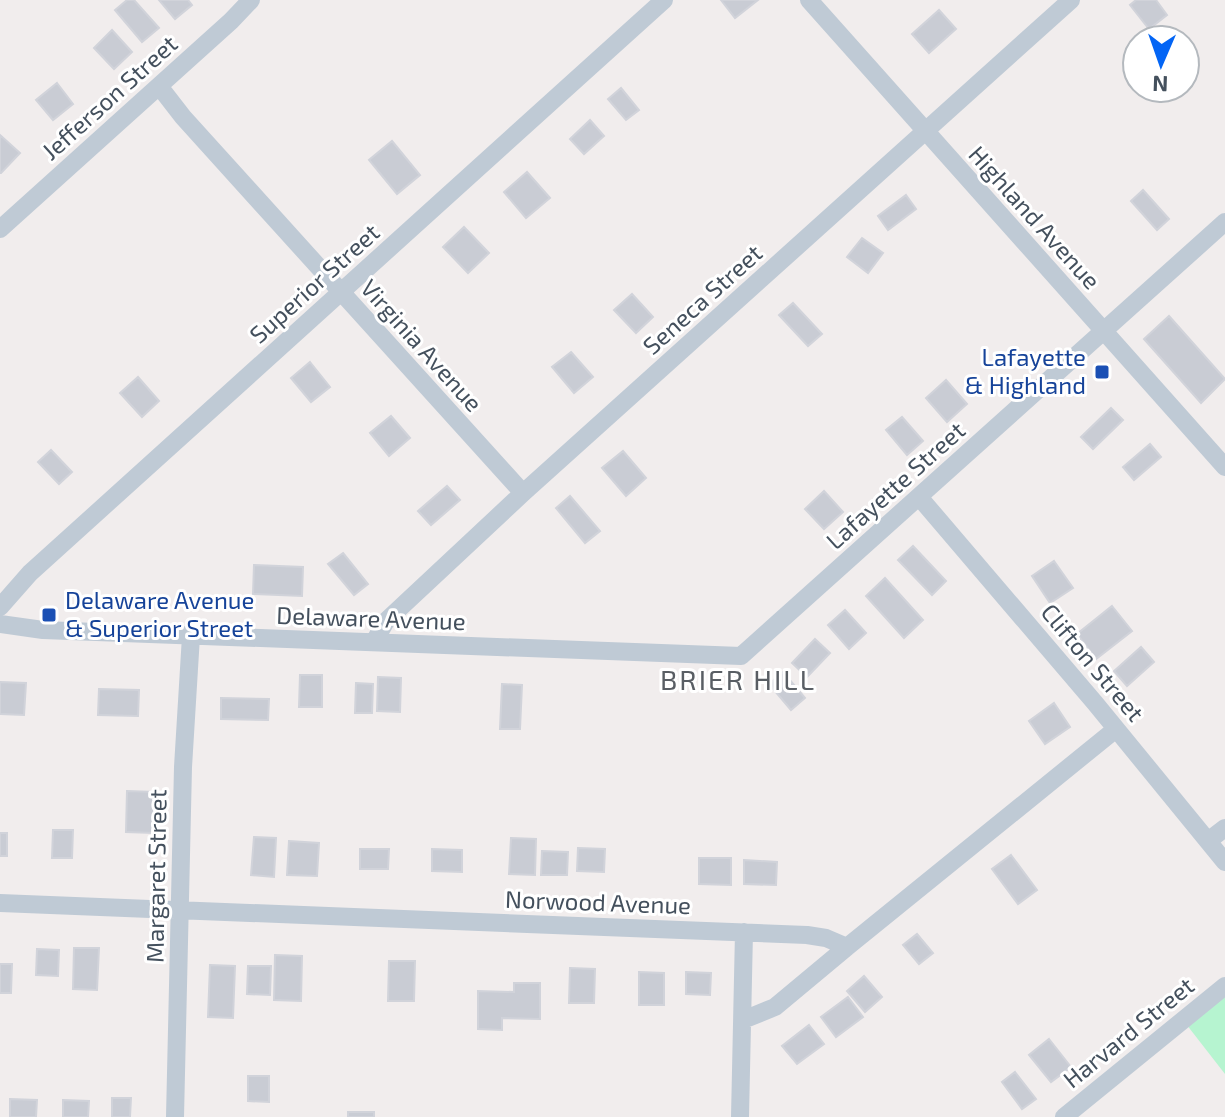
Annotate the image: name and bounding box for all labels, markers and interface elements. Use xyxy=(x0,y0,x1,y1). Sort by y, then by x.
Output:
north arrow xyxy=(1121,24,1201,104)
street label: Jefferson Street xyxy=(35,28,183,165)
text: N xyxy=(1152,72,1169,98)
street label: Highland Avenue xyxy=(963,139,1107,295)
street label: Superior Street xyxy=(243,217,385,349)
street label: Seneca Street xyxy=(636,238,767,360)
street label: Virginia Avenue xyxy=(355,273,489,417)
place label: Lafayette & Highland xyxy=(965,342,1086,399)
marker: Lafayette & Highland xyxy=(1093,363,1111,381)
street label: Lafayette Street xyxy=(820,415,970,555)
place label: Delaware Avenue & Superior Street xyxy=(65,585,254,642)
street label: Clifton Street xyxy=(1036,597,1151,727)
street label: Delaware Avenue xyxy=(276,600,466,635)
marker: Delaware Avenue & Superior Street xyxy=(40,606,58,624)
district label: BRIER HILL xyxy=(660,662,816,696)
street label: Margaret Street xyxy=(139,789,172,963)
street label: Norwood Avenue xyxy=(505,884,692,919)
street label: Harvard Street xyxy=(1057,970,1199,1093)

